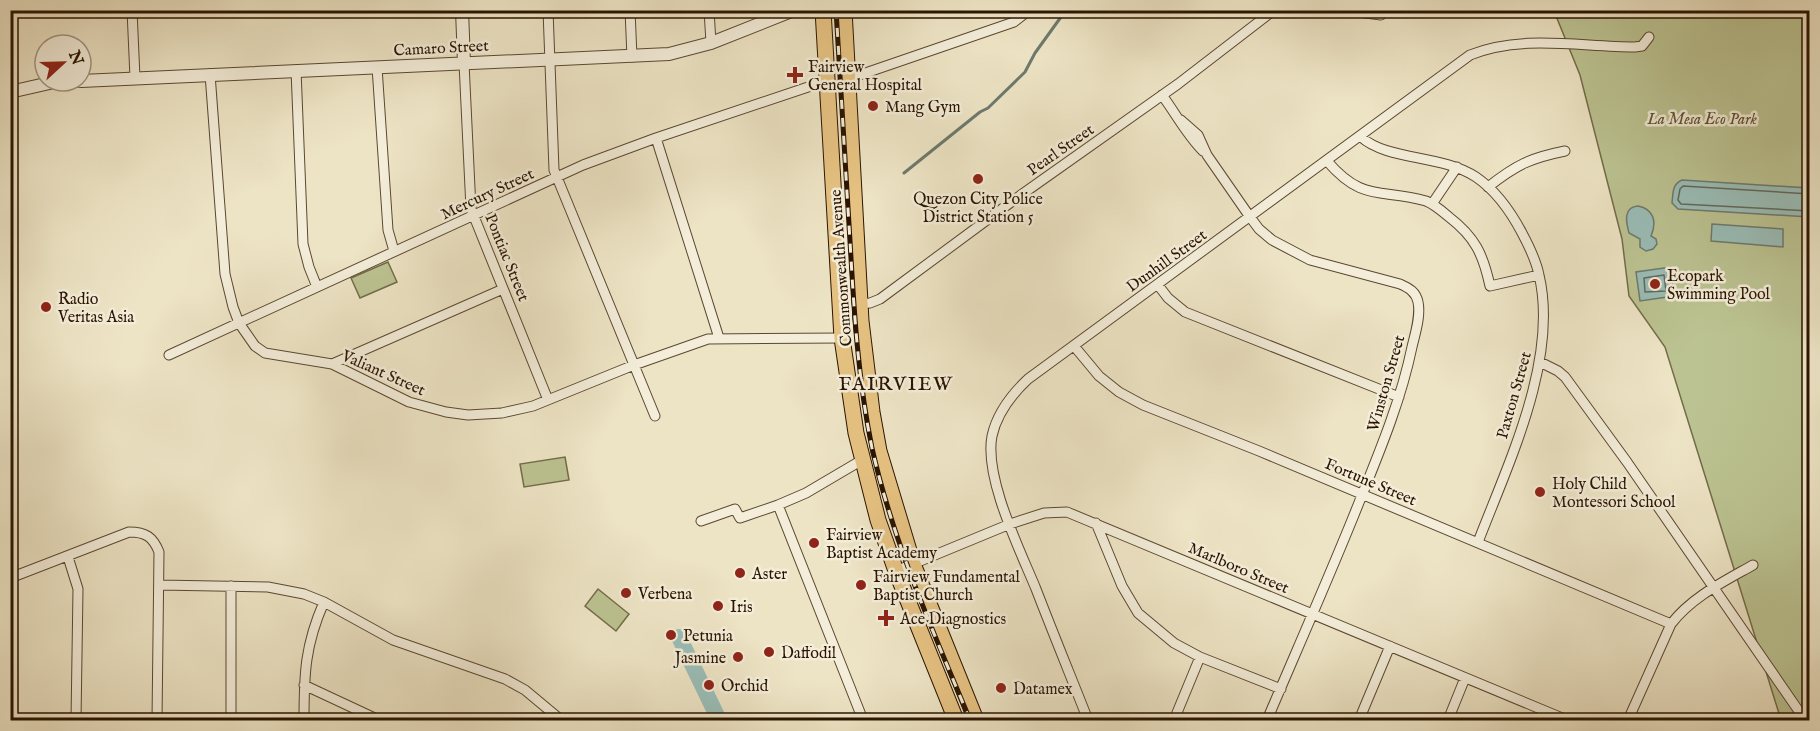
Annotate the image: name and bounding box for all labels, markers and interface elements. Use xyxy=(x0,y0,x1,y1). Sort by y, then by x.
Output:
north arrow xyxy=(33,33,93,93)
street label: Camaro Street xyxy=(393,36,490,61)
text: N xyxy=(63,47,87,68)
place label: Fairview General Hospital xyxy=(808,58,923,96)
marker: Fairview General Hospital xyxy=(786,66,804,84)
place label: Mang Gym xyxy=(885,98,961,118)
marker: Mang Gym xyxy=(866,99,880,113)
park label: La Mesa Eco Park xyxy=(1646,110,1757,130)
street label: Pearl Street xyxy=(1024,120,1099,181)
street label: Mercury Street xyxy=(438,164,538,225)
marker: Quezon City Police District Station 5 xyxy=(971,172,985,186)
street label: Commonwealth Avenue xyxy=(827,189,857,347)
place label: Quezon City Police District Station 5 xyxy=(913,190,1043,228)
street label: Pontiac Street xyxy=(479,211,533,305)
street label: Dunhill Street xyxy=(1123,225,1212,297)
place label: Ecopark Swimming Pool xyxy=(1667,267,1771,305)
marker: Ecopark Swimming Pool xyxy=(1648,277,1662,291)
place label: Radio Veritas Asia xyxy=(57,290,134,328)
marker: Radio Veritas Asia xyxy=(39,300,53,314)
street label: Winston Street xyxy=(1364,332,1410,434)
street label: Valiant Street xyxy=(337,346,428,401)
street label: Paxton Street xyxy=(1493,349,1537,441)
district label: FAIRVIEW xyxy=(838,372,954,397)
street label: Fortune Street xyxy=(1321,455,1419,511)
place label: Holy Child Montessori School xyxy=(1552,475,1676,513)
marker: Holy Child Montessori School xyxy=(1533,485,1547,499)
place label: Fairview Baptist Academy xyxy=(826,526,937,564)
marker: Fairview Baptist Academy xyxy=(807,536,821,550)
street label: Marlboro Street xyxy=(1185,539,1292,599)
place label: Aster xyxy=(751,565,787,585)
marker: Aster xyxy=(733,566,747,580)
place label: Fairview Fundamental Baptist Church xyxy=(873,568,1021,606)
marker: Fairview Fundamental Baptist Church xyxy=(854,578,868,592)
place label: Verbena xyxy=(637,585,692,605)
marker: Verbena xyxy=(619,586,633,600)
place label: Iris xyxy=(730,598,753,618)
marker: Iris xyxy=(711,599,725,613)
marker: Ace Diagnostics xyxy=(877,609,895,627)
place label: Ace Diagnostics xyxy=(899,610,1007,630)
place label: Petunia xyxy=(683,627,733,647)
marker: Petunia xyxy=(664,628,678,642)
place label: Daffodil xyxy=(781,644,837,664)
marker: Daffodil xyxy=(762,645,776,659)
place label: Jasmine xyxy=(673,649,726,669)
marker: Jasmine xyxy=(731,650,745,664)
place label: Orchid xyxy=(721,677,769,697)
marker: Orchid xyxy=(702,678,716,692)
place label: Datamex xyxy=(1013,680,1073,700)
marker: Datamex xyxy=(994,681,1008,695)

